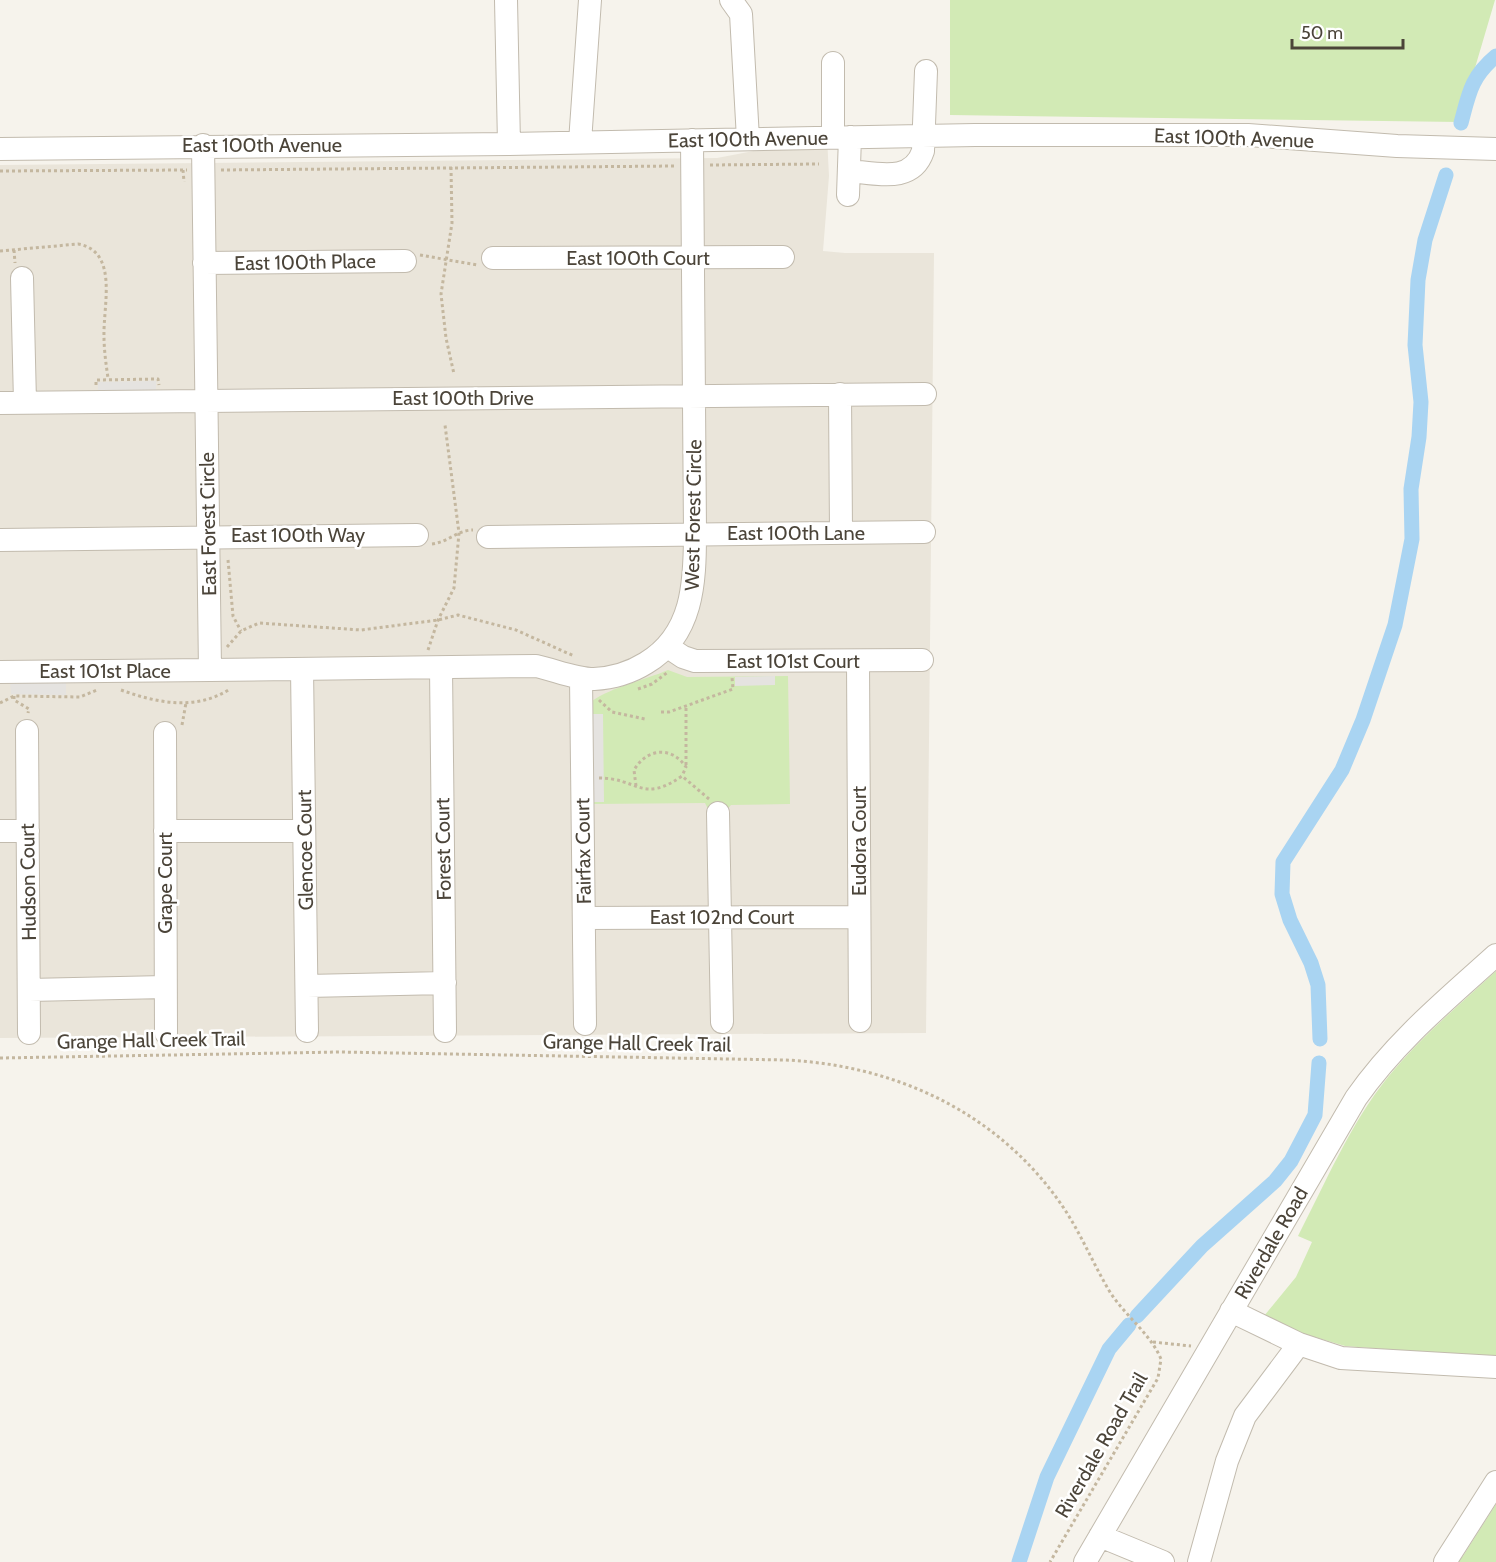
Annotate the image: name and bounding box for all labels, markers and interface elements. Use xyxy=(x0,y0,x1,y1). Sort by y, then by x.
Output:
scale bar xyxy=(1292,12,1403,50)
text: 50 m xyxy=(1301,22,1343,44)
street label: East 100th Avenue xyxy=(1154,123,1314,153)
street label: East 100th Avenue xyxy=(668,126,828,152)
street label: East 100th Avenue xyxy=(182,133,342,157)
street label: East 100th Court xyxy=(566,246,710,270)
street label: East 100th Place xyxy=(234,249,376,275)
street label: East 100th Drive xyxy=(392,386,534,410)
street label: West Forest Circle xyxy=(680,439,706,591)
street label: East Forest Circle xyxy=(195,452,221,596)
street label: East 100th Lane xyxy=(727,521,865,545)
street label: East 100th Way xyxy=(231,523,365,547)
street label: East 101st Court xyxy=(726,649,860,673)
street label: East 101st Place xyxy=(39,659,171,683)
street label: Eudora Court xyxy=(847,786,871,896)
street label: Glencoe Court xyxy=(292,789,318,911)
street label: Forest Court xyxy=(430,797,456,901)
street label: Fairfax Court xyxy=(570,797,596,904)
street label: Hudson Court xyxy=(15,823,41,941)
street label: Grape Court xyxy=(153,832,177,934)
street label: East 102nd Court xyxy=(650,905,795,929)
street label: Grange Hall Creek Trail xyxy=(57,1026,246,1054)
street label: Grange Hall Creek Trail xyxy=(543,1029,732,1057)
street label: Riverdale Road xyxy=(1229,1183,1313,1303)
street label: Riverdale Road Trail xyxy=(1050,1368,1152,1522)

